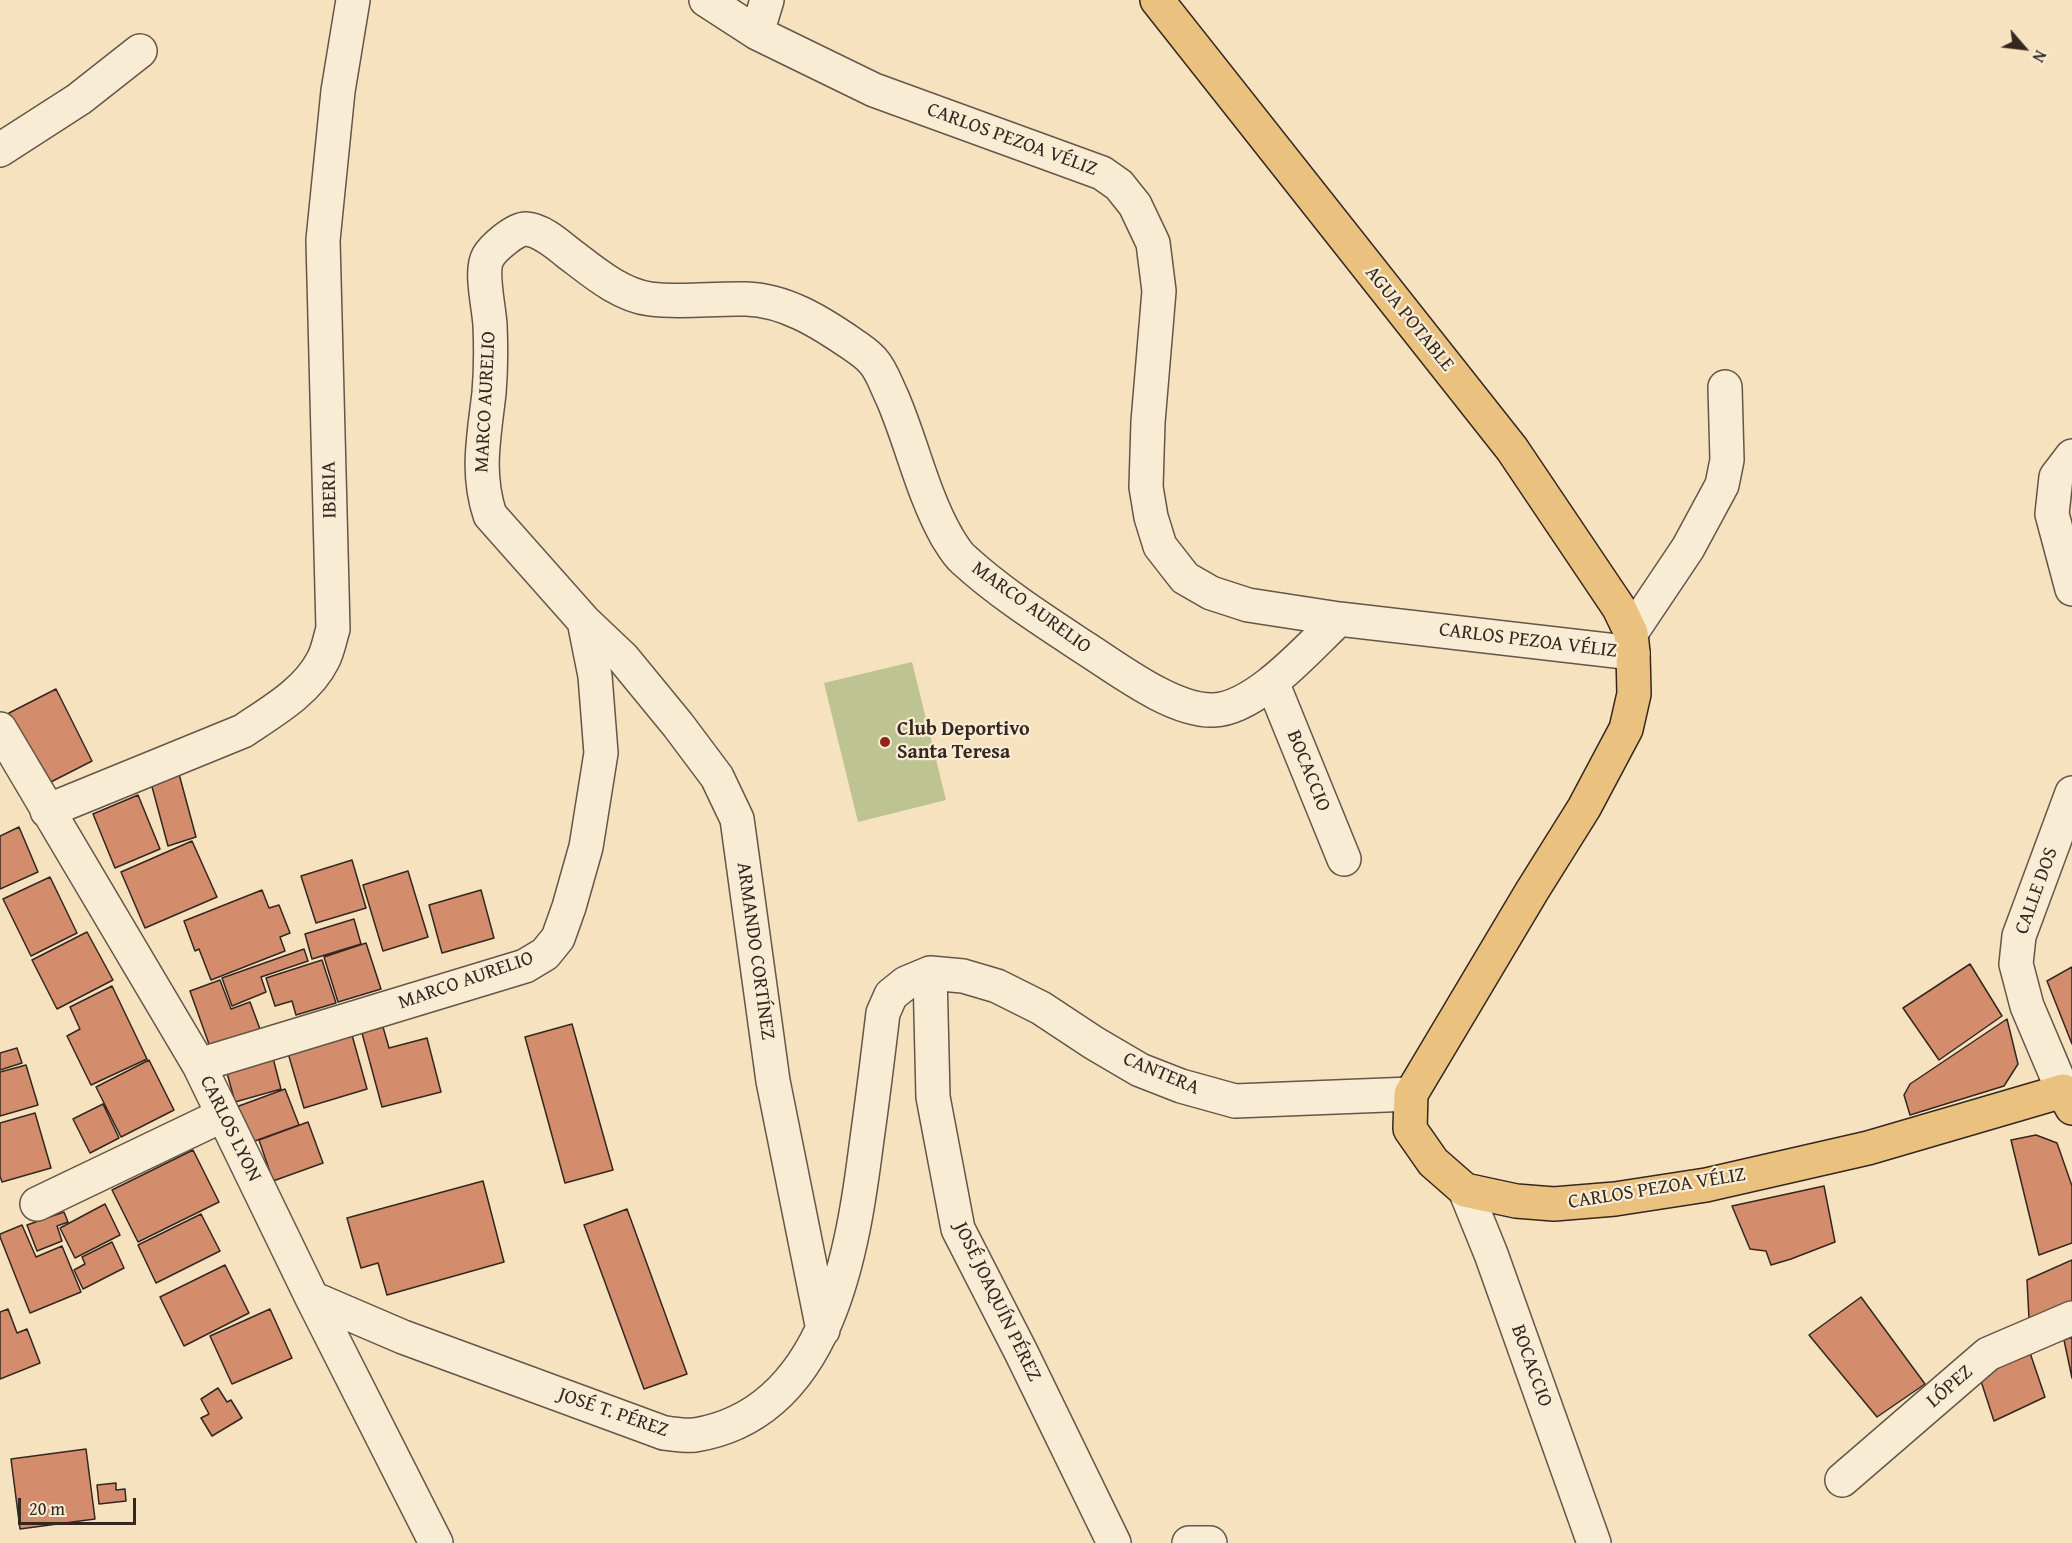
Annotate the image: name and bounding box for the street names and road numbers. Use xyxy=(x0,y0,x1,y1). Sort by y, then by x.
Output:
street label: CARLOS PEZOA VÉLIZ xyxy=(924,98,1100,182)
street label: AGUA POTABLE xyxy=(1359,261,1459,377)
street label: MARCO AURELIO xyxy=(470,331,502,473)
street label: IBERIA xyxy=(318,461,342,519)
street label: MARCO AURELIO xyxy=(967,557,1095,659)
street label: CARLOS PEZOA VÉLIZ xyxy=(1438,618,1618,664)
street label: BOCACCIO xyxy=(1281,727,1335,815)
street label: CALLE DOS xyxy=(2010,844,2064,938)
street label: ARMANDO CORTÍNEZ xyxy=(731,861,779,1041)
street label: MARCO AURELIO xyxy=(395,947,537,1015)
street label: CANTERA xyxy=(1119,1047,1203,1101)
street label: CARLOS LYON xyxy=(194,1072,266,1186)
street label: CARLOS PEZOA VÉLIZ xyxy=(1567,1163,1747,1215)
street label: JOSÉ JOAQUÍN PÉREZ xyxy=(948,1218,1046,1386)
street label: BOCACCIO xyxy=(1505,1322,1557,1410)
street label: LÓPEZ xyxy=(1922,1360,1978,1414)
street label: JOSÉ T. PÉREZ xyxy=(555,1383,671,1443)

